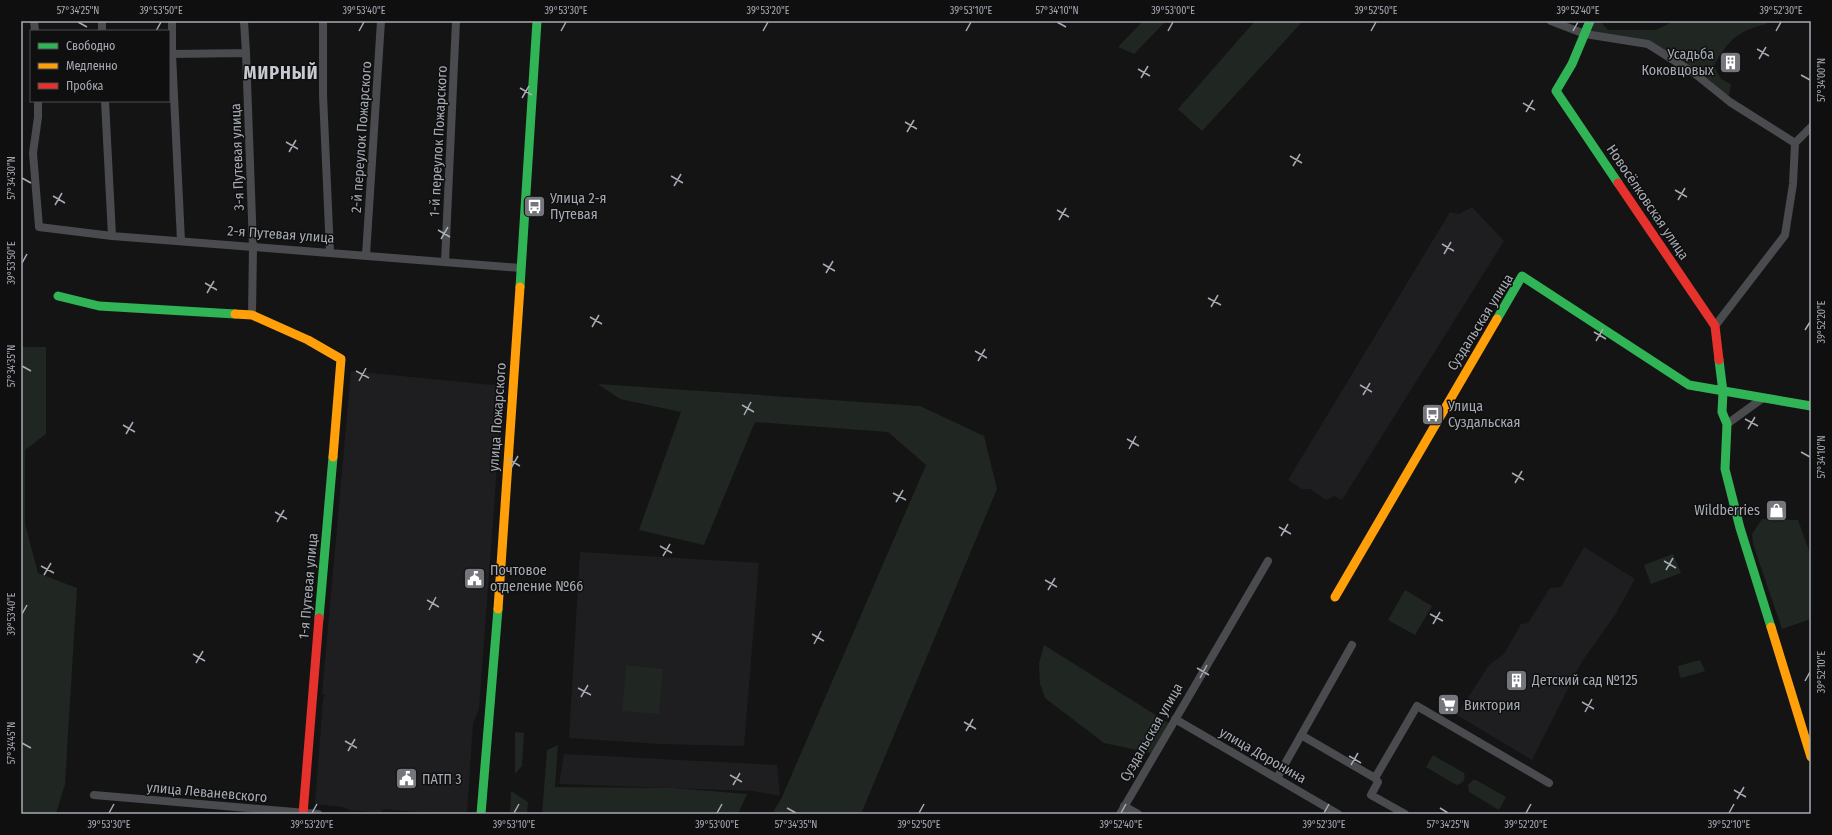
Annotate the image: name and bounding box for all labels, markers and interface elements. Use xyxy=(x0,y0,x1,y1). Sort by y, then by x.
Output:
text: 57°34'25"N xyxy=(57,5,99,17)
text: 39°53'50"E xyxy=(139,5,183,17)
text: 39°53'40"E xyxy=(342,5,386,17)
text: 39°53'30"E xyxy=(544,5,588,17)
text: 39°53'20"E xyxy=(747,5,790,17)
text: 39°53'10"E xyxy=(950,5,993,17)
text: 57°34'10"N xyxy=(1036,5,1078,17)
text: 39°53'00"E xyxy=(1151,5,1195,17)
text: 39°52'50"E xyxy=(1354,5,1398,17)
text: 39°52'40"E xyxy=(1557,5,1600,17)
text: 39°52'30"E xyxy=(1760,5,1803,17)
legend xyxy=(30,30,170,102)
text: Свободно xyxy=(66,39,115,53)
place label: Усадьба Коковцовых xyxy=(1641,46,1715,79)
building icon: Усадьба Коковцовых xyxy=(1717,49,1743,75)
text: 57°34'00"N xyxy=(1816,58,1828,102)
text: Медленно xyxy=(66,59,118,73)
street label: 2-й переулок Пожарского xyxy=(348,60,375,214)
district label: МИРНЫЙ xyxy=(243,61,319,84)
street label: 1-й переулок Пожарского xyxy=(426,65,451,217)
text: Пробка xyxy=(66,79,104,93)
street label: 3-я Путевая улица xyxy=(227,103,248,211)
street label: Новосёлковская улица xyxy=(1603,141,1693,263)
text: 57°34'30"N xyxy=(6,156,18,200)
place label: Улица 2-я Путевая xyxy=(549,190,607,223)
bus stop icon: Улица 2-я Путевая xyxy=(522,193,548,219)
street label: 2-я Путевая улица xyxy=(227,222,335,247)
text: 39°53'50"E xyxy=(6,241,18,285)
street label: Суздальская улица xyxy=(1444,271,1517,374)
text: 39°52'20"E xyxy=(1816,300,1828,343)
text: 57°34'35"N xyxy=(6,345,18,387)
street label: улица Пожарского xyxy=(485,362,510,472)
place label: Улица Суздальская xyxy=(1447,398,1520,431)
bus stop icon: Улица Суздальская xyxy=(1420,401,1446,427)
text: 57°34'10"N xyxy=(1816,436,1828,478)
shop icon: Wildberries xyxy=(1763,497,1789,523)
place label: Wildberries xyxy=(1694,502,1760,519)
street label: 1-я Путевая улица xyxy=(295,532,322,640)
place label: Почтовое отделение №66 xyxy=(490,562,583,595)
public building icon: Почтовое отделение №66 xyxy=(462,565,488,591)
text: 39°53'40"E xyxy=(6,592,18,636)
text: 39°52'10"E xyxy=(1816,651,1828,693)
building icon: Детский сад №125 xyxy=(1503,667,1529,693)
place label: Детский сад №125 xyxy=(1531,672,1638,689)
street label: Суздальская улица xyxy=(1116,680,1187,784)
supermarket icon: Виктория xyxy=(1435,692,1461,718)
place label: Виктория xyxy=(1464,697,1520,714)
text: 57°34'45"N xyxy=(6,722,18,764)
street label: улица Доронина xyxy=(1216,724,1309,787)
public building icon: ПАТП 3 xyxy=(394,766,420,792)
place label: ПАТП 3 xyxy=(422,771,462,788)
street label: улица Леваневского xyxy=(146,779,268,806)
text: 39°53'30"E xyxy=(87,819,131,831)
text: 39°53'20"E xyxy=(291,819,334,831)
text: 39°53'10"E xyxy=(493,819,536,831)
text: 39°53'00"E xyxy=(695,819,739,831)
text: 57°34'35"N xyxy=(775,819,817,831)
text: 39°52'50"E xyxy=(897,819,941,831)
text: 39°52'40"E xyxy=(1100,819,1143,831)
text: 39°52'30"E xyxy=(1303,819,1346,831)
text: 57°34'25"N xyxy=(1427,819,1469,831)
text: 39°52'20"E xyxy=(1505,819,1548,831)
text: 39°52'10"E xyxy=(1708,819,1750,831)

